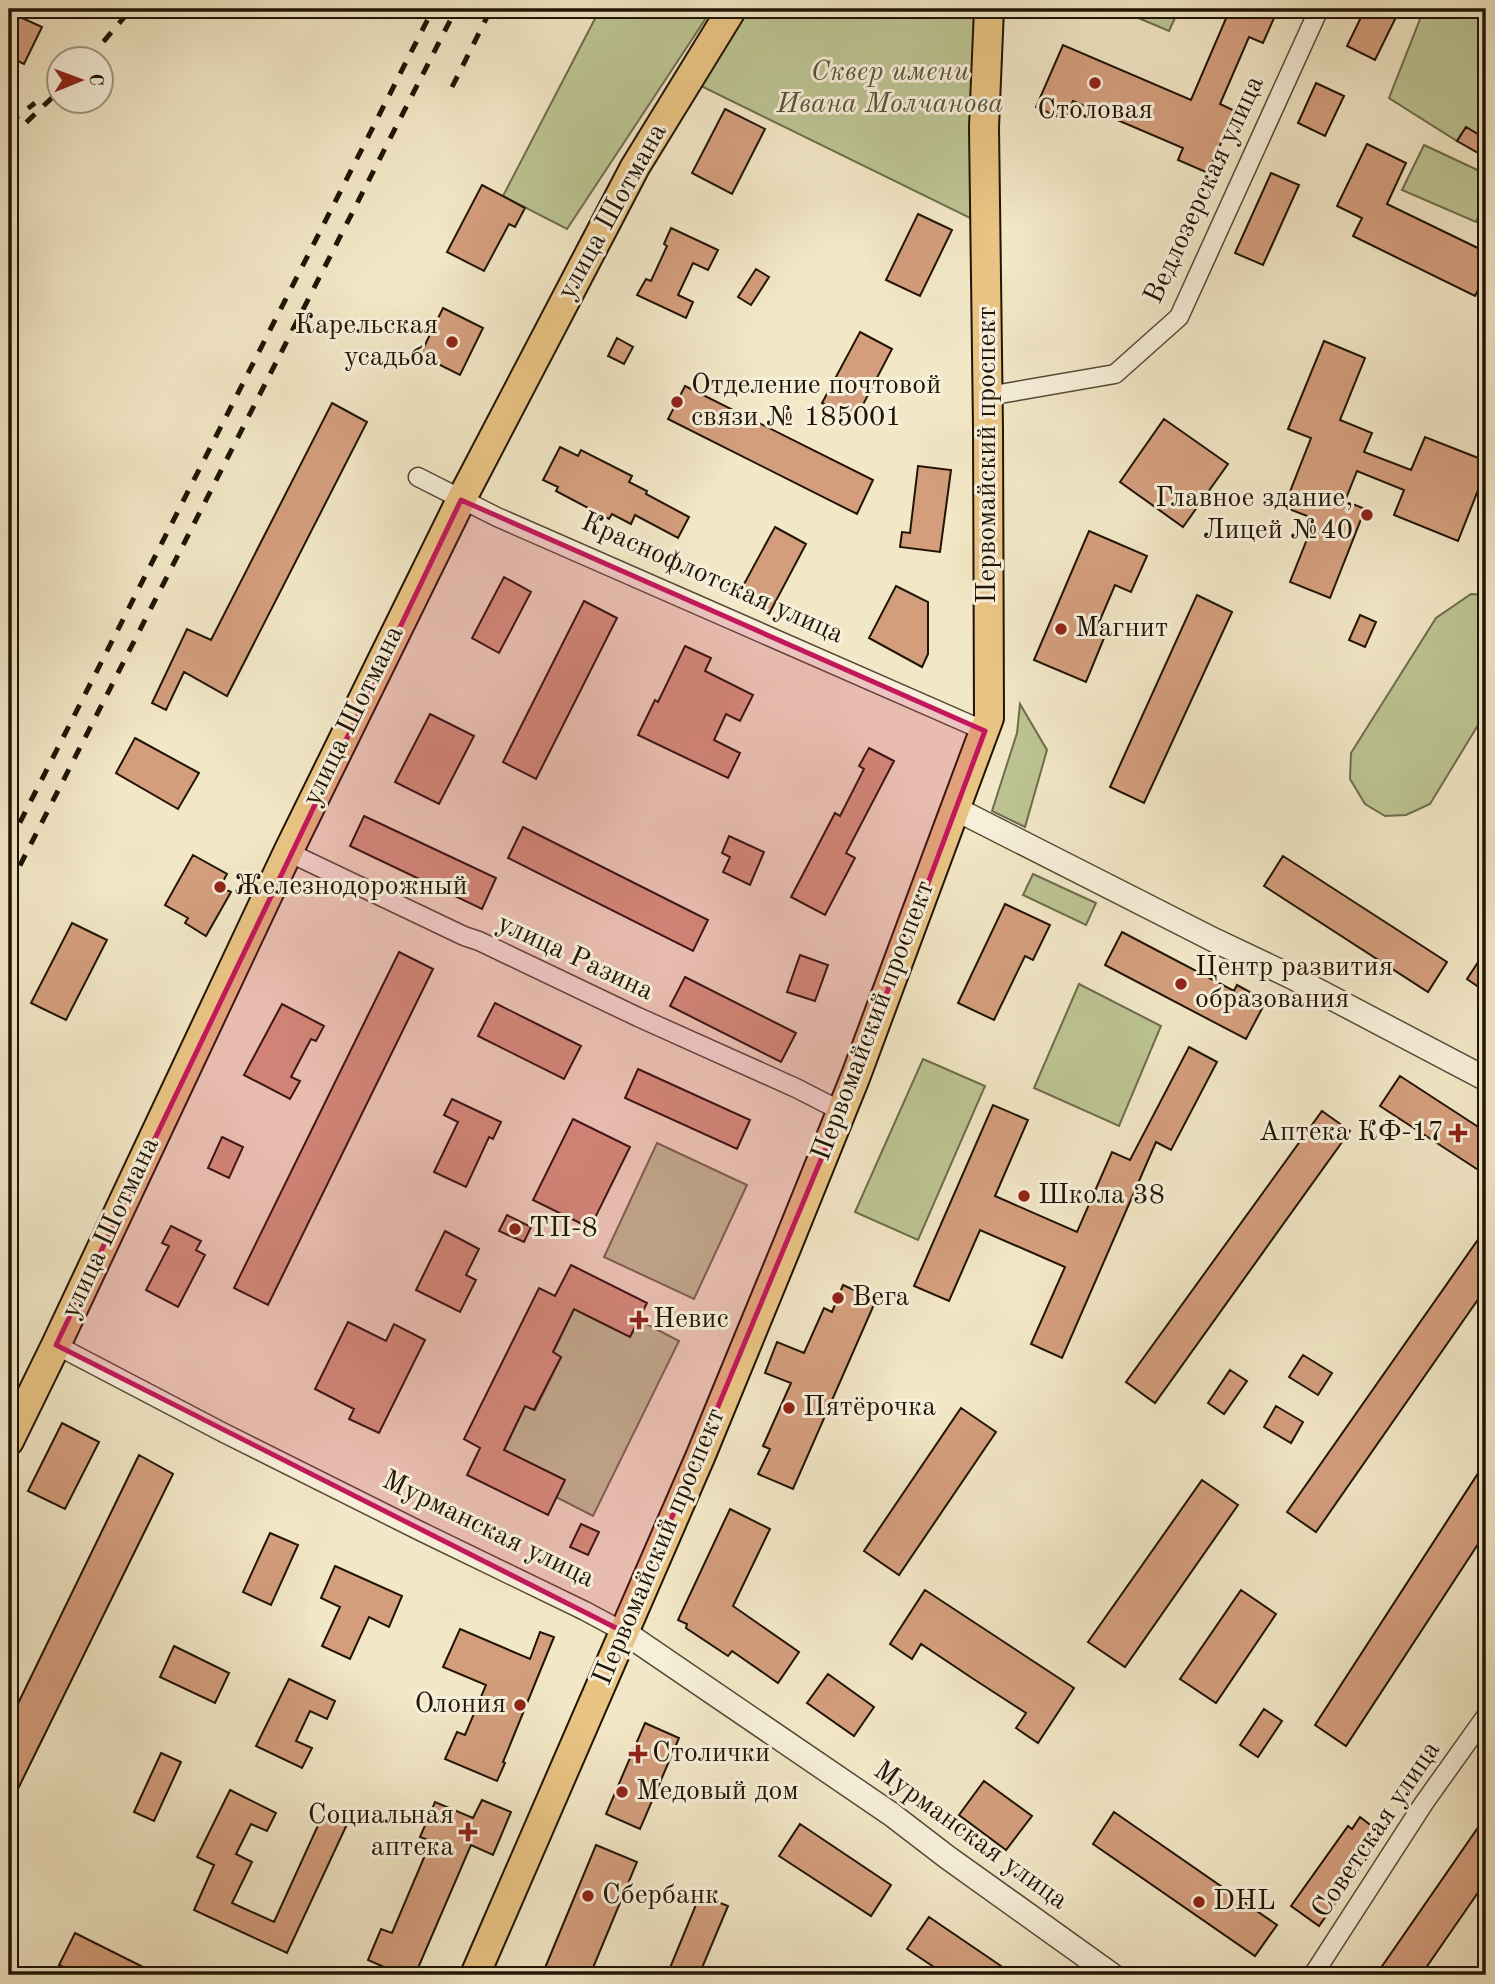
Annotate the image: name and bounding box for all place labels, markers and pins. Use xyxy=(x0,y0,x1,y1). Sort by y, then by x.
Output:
marker: Столовая xyxy=(1087,75,1103,91)
place label: Столовая xyxy=(1037,97,1153,125)
place label: Карельская усадьба xyxy=(295,312,438,372)
marker: Карельская усадьба xyxy=(444,334,460,350)
place label: Отделение почтовой связи № 185001 xyxy=(691,372,941,432)
marker: Отделение почтовой связи № 185001 xyxy=(669,394,685,410)
place label: Главное здание, Лицей №40 xyxy=(1155,485,1353,545)
marker: Главное здание, Лицей №40 xyxy=(1359,507,1375,523)
place label: Магнит xyxy=(1075,615,1168,643)
marker: Магнит xyxy=(1053,621,1069,637)
place label: Железнодорожный xyxy=(234,873,468,901)
marker: Железнодорожный xyxy=(212,879,228,895)
place label: Центр развития образования xyxy=(1195,954,1393,1014)
marker: Центр развития образования xyxy=(1173,976,1189,992)
place label: Аптека КФ-17 xyxy=(1259,1119,1444,1147)
marker: Аптека КФ-17 xyxy=(1450,1125,1466,1141)
place label: Школа 38 xyxy=(1038,1182,1165,1210)
marker: Школа 38 xyxy=(1016,1188,1032,1204)
place label: ТП-8 xyxy=(529,1215,598,1243)
marker: ТП-8 xyxy=(507,1221,523,1237)
place label: Вега xyxy=(852,1284,910,1312)
marker: Вега xyxy=(830,1290,846,1306)
place label: Невис xyxy=(653,1306,729,1334)
marker: Невис xyxy=(631,1312,647,1328)
place label: Пятёрочка xyxy=(803,1394,936,1422)
marker: Пятёрочка xyxy=(781,1400,797,1416)
place label: Олония xyxy=(414,1691,506,1719)
marker: Олония xyxy=(512,1697,528,1713)
place label: Столички xyxy=(652,1740,770,1768)
marker: Столички xyxy=(630,1746,646,1762)
place label: Медовый дом xyxy=(636,1778,799,1806)
marker: Медовый дом xyxy=(614,1784,630,1800)
place label: Социальная аптека xyxy=(308,1802,454,1862)
marker: Социальная аптека xyxy=(460,1824,476,1840)
place label: Сбербанк xyxy=(602,1882,719,1910)
marker: Сбербанк xyxy=(580,1888,596,1904)
place label: DHL xyxy=(1213,1888,1276,1916)
marker: DHL xyxy=(1191,1894,1207,1910)

